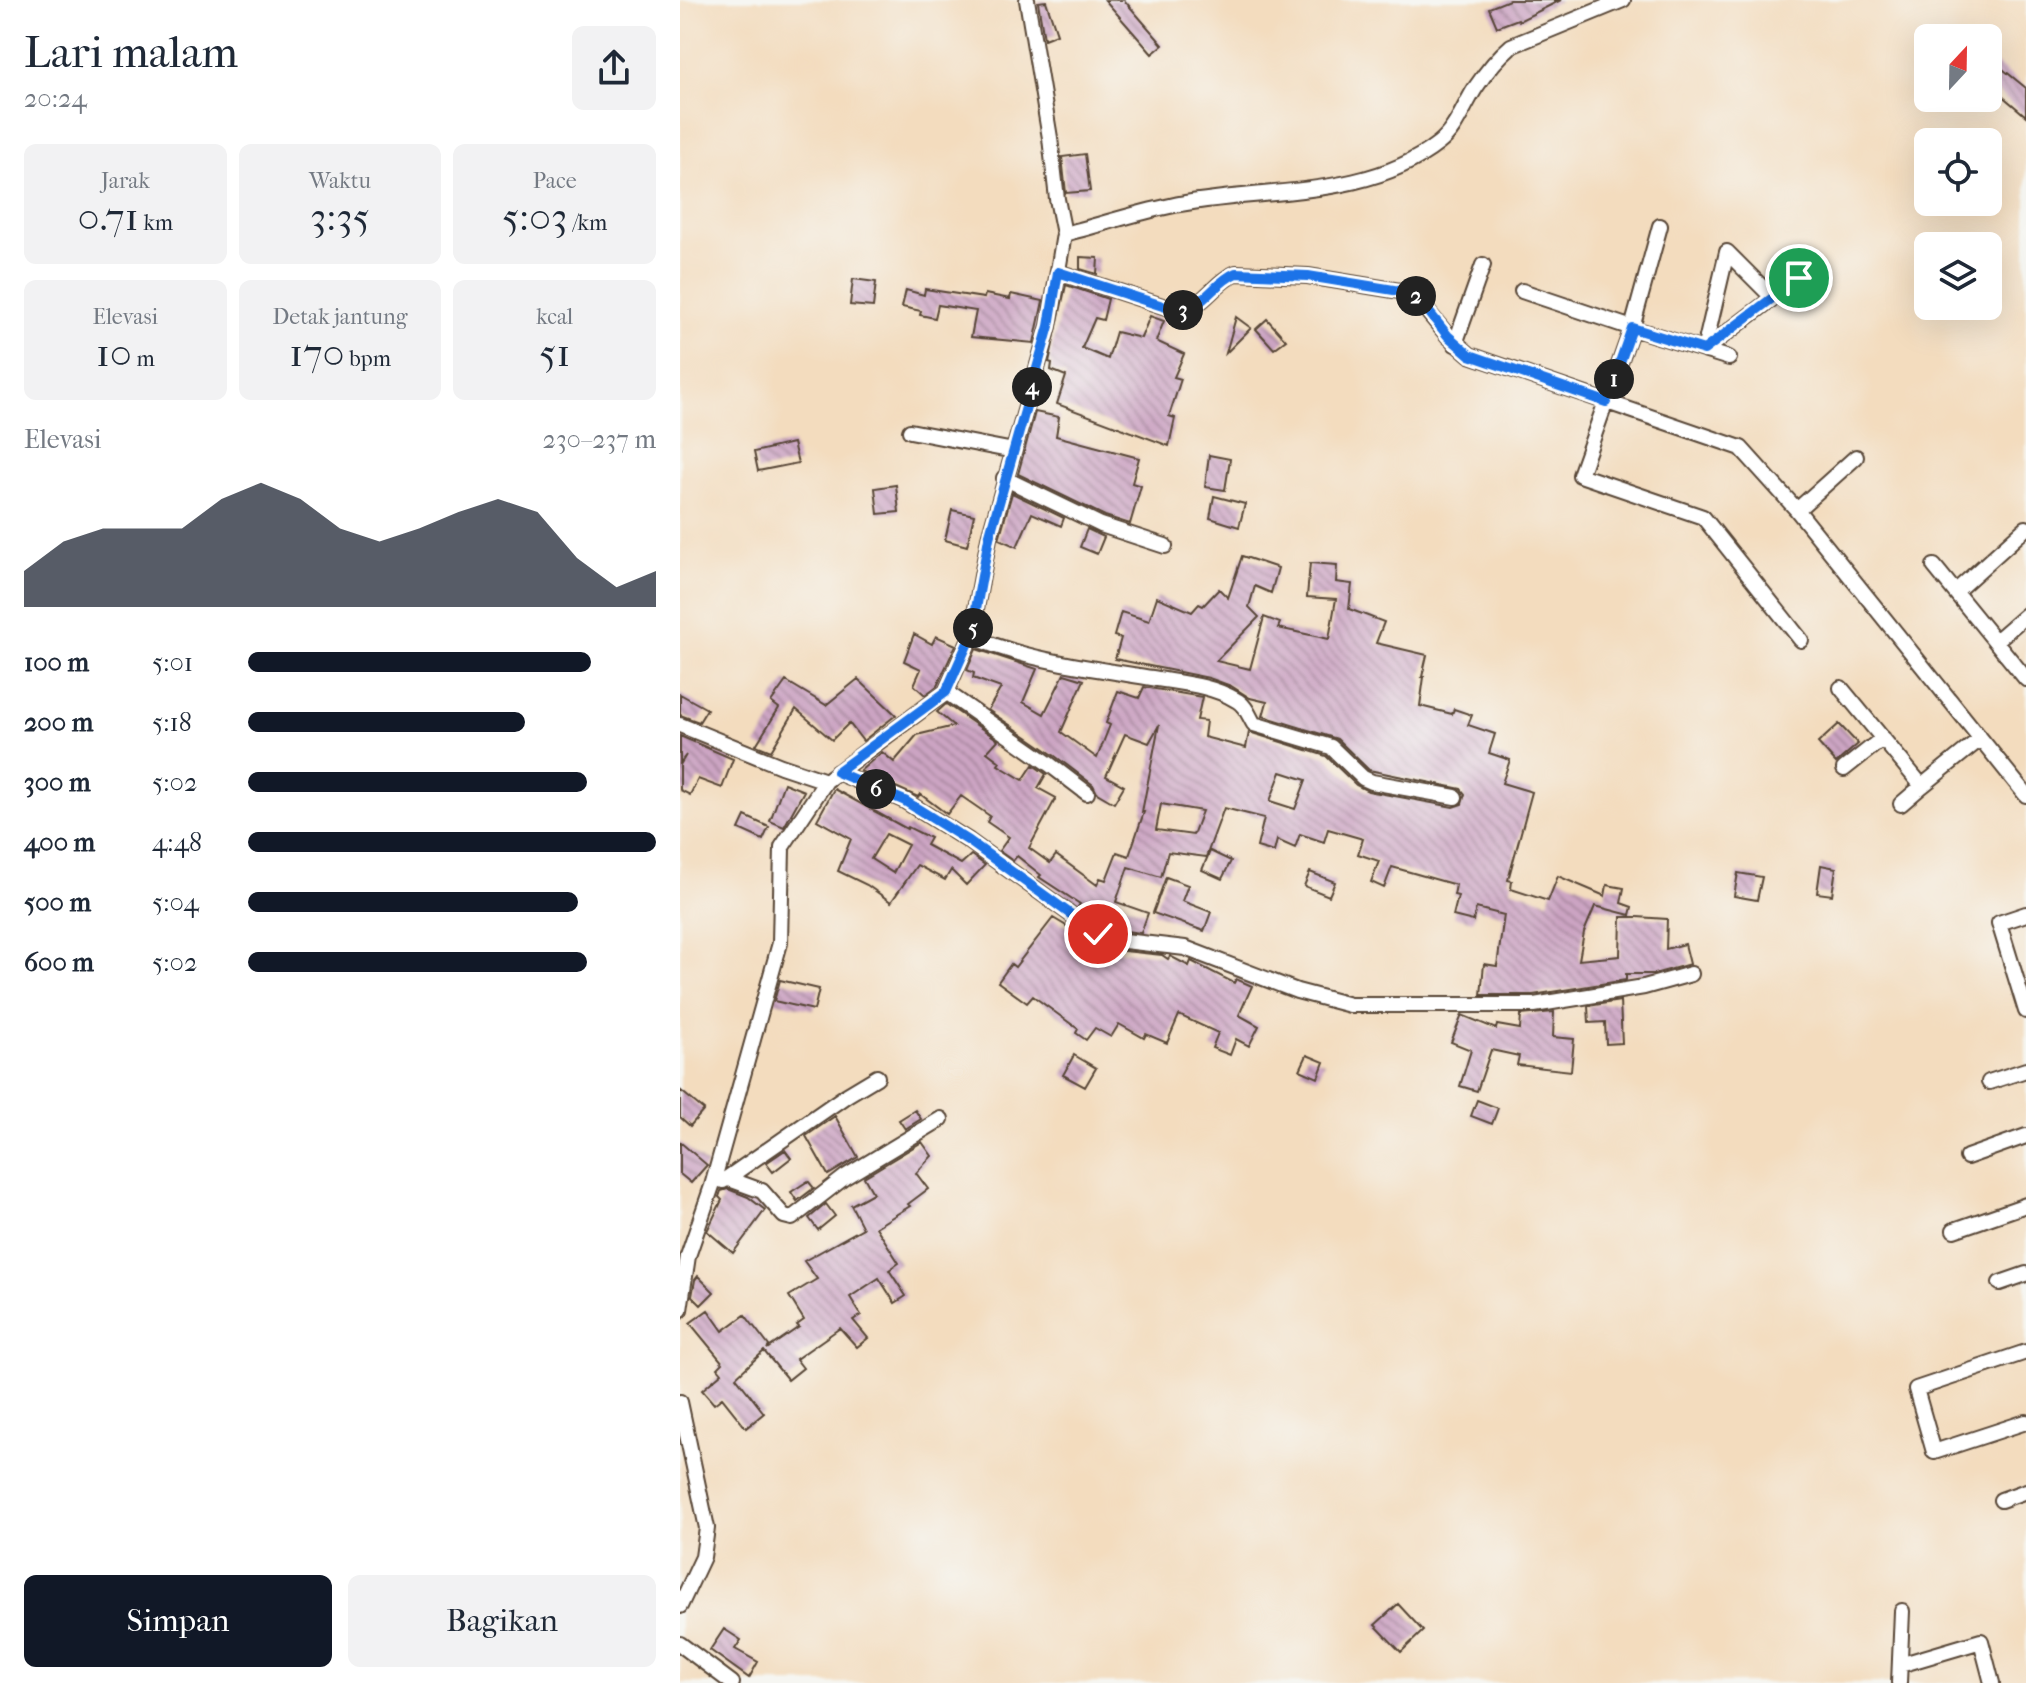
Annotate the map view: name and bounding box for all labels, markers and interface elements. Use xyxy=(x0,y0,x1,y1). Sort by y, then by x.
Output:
north arrow xyxy=(1914,24,2002,112)
map controls xyxy=(1914,24,2002,320)
button: share xyxy=(572,26,656,110)
text: Lari malam xyxy=(24,27,238,78)
text: 20:24 xyxy=(24,83,87,114)
button: locate xyxy=(1914,128,2002,216)
text: Jarak xyxy=(101,168,150,194)
text: Waktu xyxy=(309,168,371,194)
text: Pace xyxy=(533,168,577,194)
text: 0.71 xyxy=(78,194,139,240)
text: 3:35 xyxy=(310,194,370,240)
text: 5:03 xyxy=(502,194,568,240)
text: km xyxy=(139,210,173,236)
text: /km xyxy=(568,210,607,236)
button: layers xyxy=(1914,232,2002,320)
pin xyxy=(1765,244,1833,312)
icon: arrive xyxy=(1777,256,1821,300)
pin: 2 xyxy=(1396,276,1436,316)
text: 2 xyxy=(1410,283,1422,309)
pin: 3 xyxy=(1163,290,1203,330)
text: 3 xyxy=(1178,297,1188,323)
text: Elevasi xyxy=(93,304,158,330)
text: Detak jantung xyxy=(272,304,407,330)
text: kcal xyxy=(536,304,573,330)
text: 10 xyxy=(96,330,132,376)
text: 170 xyxy=(289,330,345,376)
text: 51 xyxy=(539,330,570,376)
text: m xyxy=(132,346,155,372)
text: bpm xyxy=(345,346,391,372)
pin: 1 xyxy=(1594,359,1634,399)
text: 1 xyxy=(1610,366,1618,392)
pin: 4 xyxy=(1012,367,1052,407)
text: 4 xyxy=(1026,374,1039,400)
text: Elevasi xyxy=(24,424,102,455)
text: 230–237 m xyxy=(543,424,656,455)
pin: 5 xyxy=(953,608,993,648)
text: 5 xyxy=(968,615,978,641)
text: 100 m xyxy=(24,647,89,678)
text: 5:01 xyxy=(152,647,193,678)
text: 200 m xyxy=(24,707,93,738)
text: 5:18 xyxy=(152,707,192,738)
text: 300 m xyxy=(24,767,91,798)
text: 5:02 xyxy=(152,767,197,798)
pin: 6 xyxy=(856,769,896,809)
text: 6 xyxy=(870,776,882,802)
text: 400 m xyxy=(24,827,95,858)
text: 4:48 xyxy=(152,827,202,858)
text: 500 m xyxy=(24,887,91,918)
text: 5:04 xyxy=(152,887,199,918)
pin xyxy=(1064,900,1132,968)
icon: check xyxy=(1076,912,1120,956)
text: 600 m xyxy=(24,947,94,978)
text: 5:02 xyxy=(152,947,197,978)
button: Simpan xyxy=(24,1575,332,1667)
button: Bagikan xyxy=(348,1575,656,1667)

